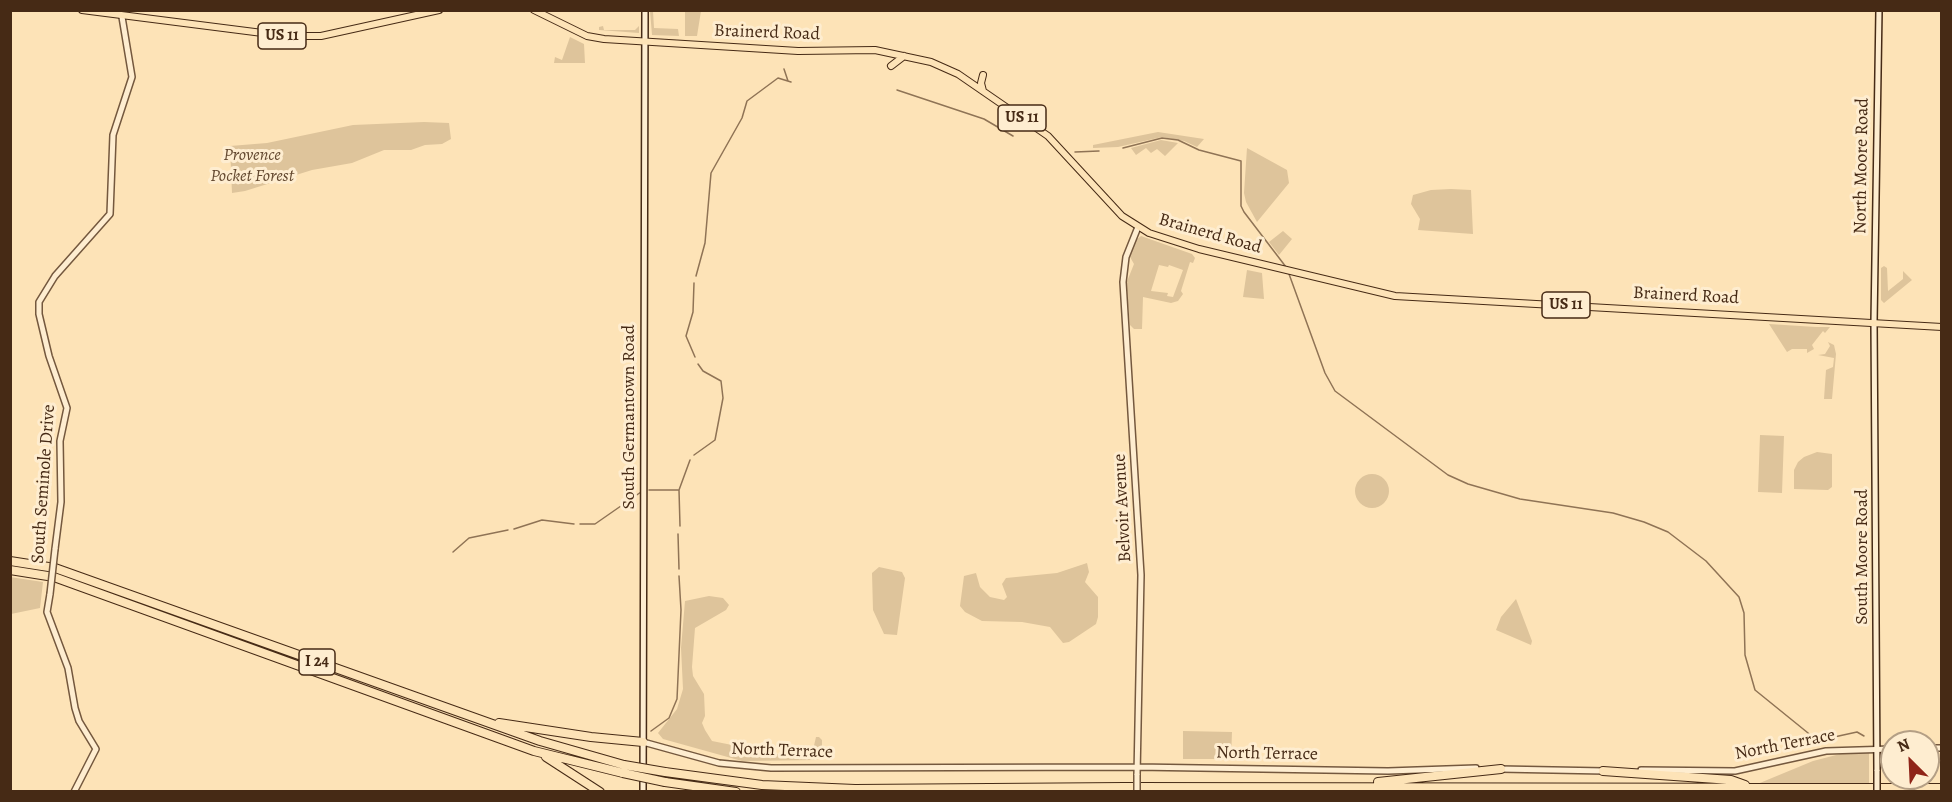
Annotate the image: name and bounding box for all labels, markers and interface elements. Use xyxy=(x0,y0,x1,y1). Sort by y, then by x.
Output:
street label: Brainerd Road xyxy=(714,20,820,46)
road number: US 11 xyxy=(258,23,306,49)
street label: North Moore Road xyxy=(1850,98,1874,234)
road number: US 11 xyxy=(998,105,1046,131)
park label: Provence Pocket Forest xyxy=(210,145,294,188)
street label: Brainerd Road xyxy=(1156,209,1264,259)
street label: Brainerd Road xyxy=(1632,282,1740,310)
road number: US 11 xyxy=(1542,292,1590,318)
street label: South Germantown Road xyxy=(619,324,641,510)
street label: South Seminole Drive xyxy=(28,404,60,564)
street label: Belvoir Avenue xyxy=(1109,453,1137,563)
street label: South Moore Road xyxy=(1852,489,1874,625)
road number: I 24 xyxy=(299,649,335,675)
street label: North Terrace xyxy=(1733,725,1837,765)
north arrow xyxy=(1880,730,1940,790)
text: N xyxy=(1894,733,1913,758)
street label: North Terrace xyxy=(731,738,833,764)
street label: North Terrace xyxy=(1216,742,1318,766)

